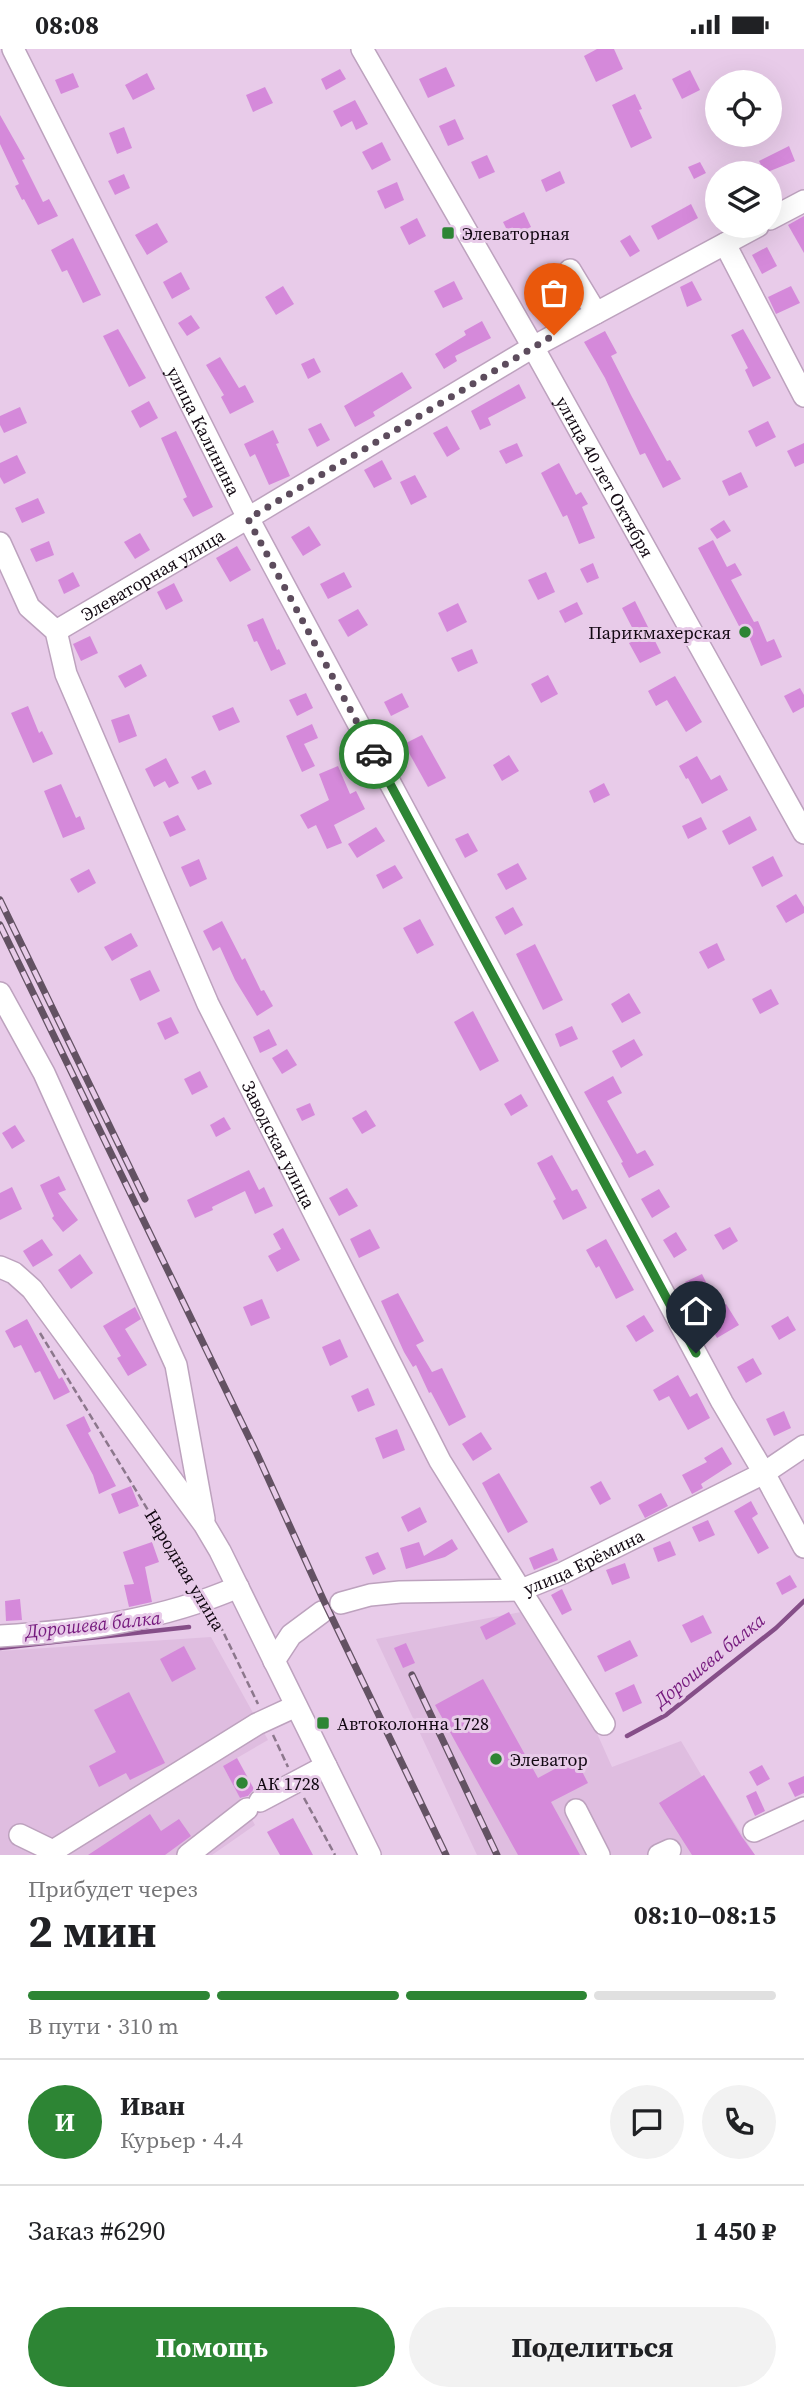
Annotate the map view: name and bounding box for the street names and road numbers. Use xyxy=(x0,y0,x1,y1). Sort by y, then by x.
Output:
street label: улица Калинина xyxy=(161,362,248,500)
street label: улица 40 лет Октября xyxy=(550,391,660,562)
street label: Элеваторная улица xyxy=(76,522,230,626)
street label: Заводская улица xyxy=(236,1076,322,1213)
street label: Народная улица xyxy=(139,1504,232,1636)
street label: улица Ерёмина xyxy=(519,1522,649,1600)

